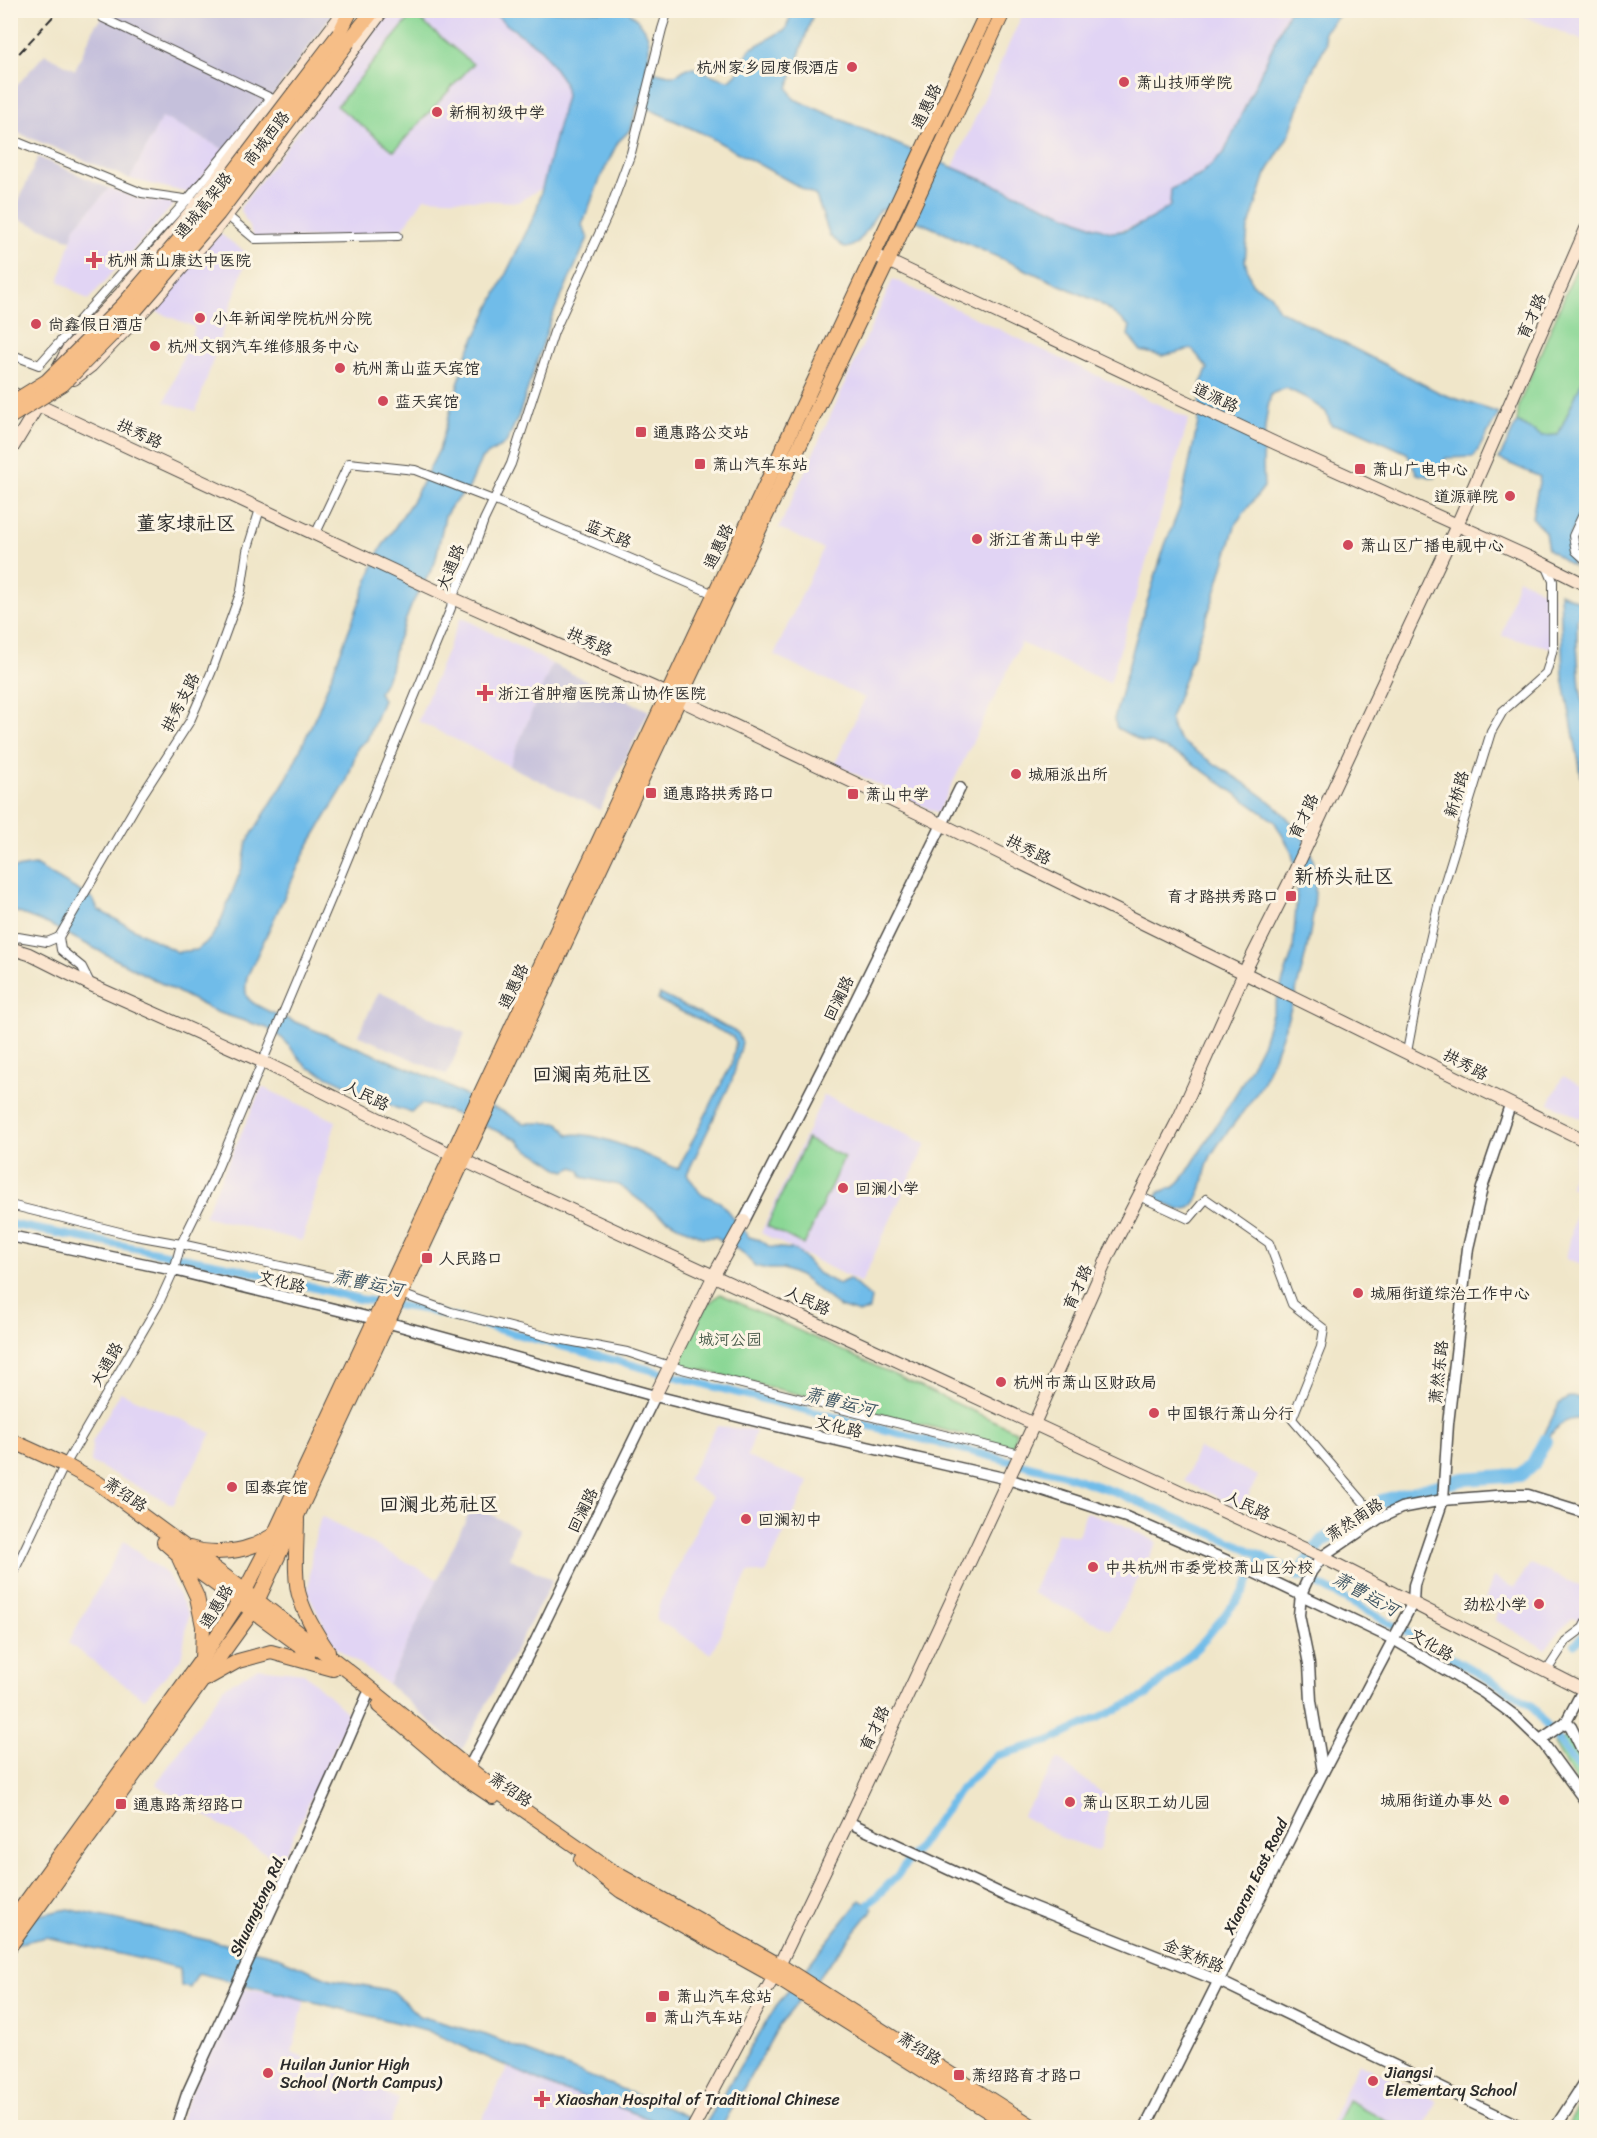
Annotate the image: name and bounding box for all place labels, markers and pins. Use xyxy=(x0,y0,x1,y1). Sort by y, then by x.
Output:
place label: 杭州家乡园度假酒店 xyxy=(696,53,840,82)
marker: 杭州家乡园度假酒店 xyxy=(845,60,859,74)
place label: 萧山技师学院 xyxy=(1136,68,1232,97)
marker: 萧山技师学院 xyxy=(1117,75,1131,89)
place label: 新桐初级中学 xyxy=(449,98,545,127)
marker: 新桐初级中学 xyxy=(430,105,444,119)
place label: 杭州萧山康达中医院 xyxy=(107,246,251,275)
marker: 杭州萧山康达中医院 xyxy=(85,251,103,269)
place label: 小年新闻学院杭州分院 xyxy=(212,304,372,333)
place label: 尚鑫假日酒店 xyxy=(48,310,144,339)
marker: 小年新闻学院杭州分院 xyxy=(193,311,207,325)
marker: 尚鑫假日酒店 xyxy=(29,317,43,331)
place label: 杭州文钢汽车维修服务中心 xyxy=(167,332,359,361)
marker: 杭州文钢汽车维修服务中心 xyxy=(148,339,162,353)
place label: 杭州萧山蓝天宾馆 xyxy=(352,354,480,383)
marker: 杭州萧山蓝天宾馆 xyxy=(333,361,347,375)
place label: 蓝天宾馆 xyxy=(395,387,459,416)
marker: 蓝天宾馆 xyxy=(376,394,390,408)
place label: 通惠路公交站 xyxy=(653,418,749,447)
marker: 通惠路公交站 xyxy=(634,425,648,439)
place label: 萧山汽车东站 xyxy=(712,450,808,479)
place label: 萧山广电中心 xyxy=(1372,455,1468,484)
marker: 萧山汽车东站 xyxy=(693,457,707,471)
marker: 萧山广电中心 xyxy=(1353,462,1367,476)
place label: 道源禅院 xyxy=(1434,482,1498,511)
marker: 道源禅院 xyxy=(1503,489,1517,503)
place label: 浙江省萧山中学 xyxy=(989,525,1101,554)
place label: 萧山区广播电视中心 xyxy=(1360,531,1504,560)
marker: 浙江省萧山中学 xyxy=(970,532,984,546)
marker: 萧山区广播电视中心 xyxy=(1341,538,1355,552)
place label: 浙江省肿瘤医院萧山协作医院 xyxy=(498,679,706,708)
marker: 浙江省肿瘤医院萧山协作医院 xyxy=(476,684,494,702)
place label: 城厢派出所 xyxy=(1028,760,1108,789)
marker: 城厢派出所 xyxy=(1009,767,1023,781)
place label: 通惠路拱秀路口 xyxy=(663,779,775,808)
place label: 萧山中学 xyxy=(865,780,929,809)
marker: 通惠路拱秀路口 xyxy=(644,786,658,800)
marker: 萧山中学 xyxy=(846,787,860,801)
place label: 育才路拱秀路口 xyxy=(1167,882,1279,911)
marker: 育才路拱秀路口 xyxy=(1284,889,1298,903)
place label: 回澜小学 xyxy=(855,1174,919,1203)
marker: 回澜小学 xyxy=(836,1181,850,1195)
place label: 人民路口 xyxy=(439,1244,503,1273)
marker: 人民路口 xyxy=(420,1251,434,1265)
place label: 城厢街道综治工作中心 xyxy=(1370,1279,1530,1308)
marker: 城厢街道综治工作中心 xyxy=(1351,1286,1365,1300)
place label: 杭州市萧山区财政局 xyxy=(1013,1368,1157,1397)
marker: 杭州市萧山区财政局 xyxy=(994,1375,1008,1389)
place label: 中国银行萧山分行 xyxy=(1166,1399,1294,1428)
marker: 中国银行萧山分行 xyxy=(1147,1406,1161,1420)
place label: 国泰宾馆 xyxy=(244,1473,308,1502)
marker: 国泰宾馆 xyxy=(225,1480,239,1494)
place label: 回澜初中 xyxy=(758,1505,822,1534)
marker: 回澜初中 xyxy=(739,1512,753,1526)
place label: 中共杭州市委党校萧山区分校 xyxy=(1105,1553,1313,1582)
marker: 中共杭州市委党校萧山区分校 xyxy=(1086,1560,1100,1574)
place label: 劲松小学 xyxy=(1463,1590,1527,1619)
marker: 劲松小学 xyxy=(1532,1597,1546,1611)
place label: 城厢街道办事处 xyxy=(1380,1786,1493,1815)
place label: 萧山区职工幼儿园 xyxy=(1082,1788,1210,1817)
place label: 通惠路萧绍路口 xyxy=(133,1790,245,1819)
marker: 城厢街道办事处 xyxy=(1497,1793,1511,1807)
marker: 萧山区职工幼儿园 xyxy=(1063,1795,1077,1809)
marker: 通惠路萧绍路口 xyxy=(114,1797,128,1811)
place label: 萧山汽车总站 xyxy=(676,1982,772,2011)
marker: 萧山汽车总站 xyxy=(657,1989,671,2003)
place label: 萧山汽车站 xyxy=(663,2003,743,2032)
marker: 萧山汽车站 xyxy=(644,2010,658,2024)
place label: Huilan Junior High School (North Campus) xyxy=(280,2050,443,2097)
place label: Jiangsi Elementary School xyxy=(1384,2058,1517,2105)
place label: 萧绍路育才路口 xyxy=(971,2061,1083,2090)
marker: Huilan Junior High School (North Campus) xyxy=(261,2066,275,2080)
marker: 萧绍路育才路口 xyxy=(952,2068,966,2082)
marker: Jiangsi Elementary School xyxy=(1366,2074,1380,2088)
place label: Xiaoshan Hospital of Traditional Chinese xyxy=(555,2085,840,2114)
marker: Xiaoshan Hospital of Traditional Chinese xyxy=(533,2090,551,2108)

